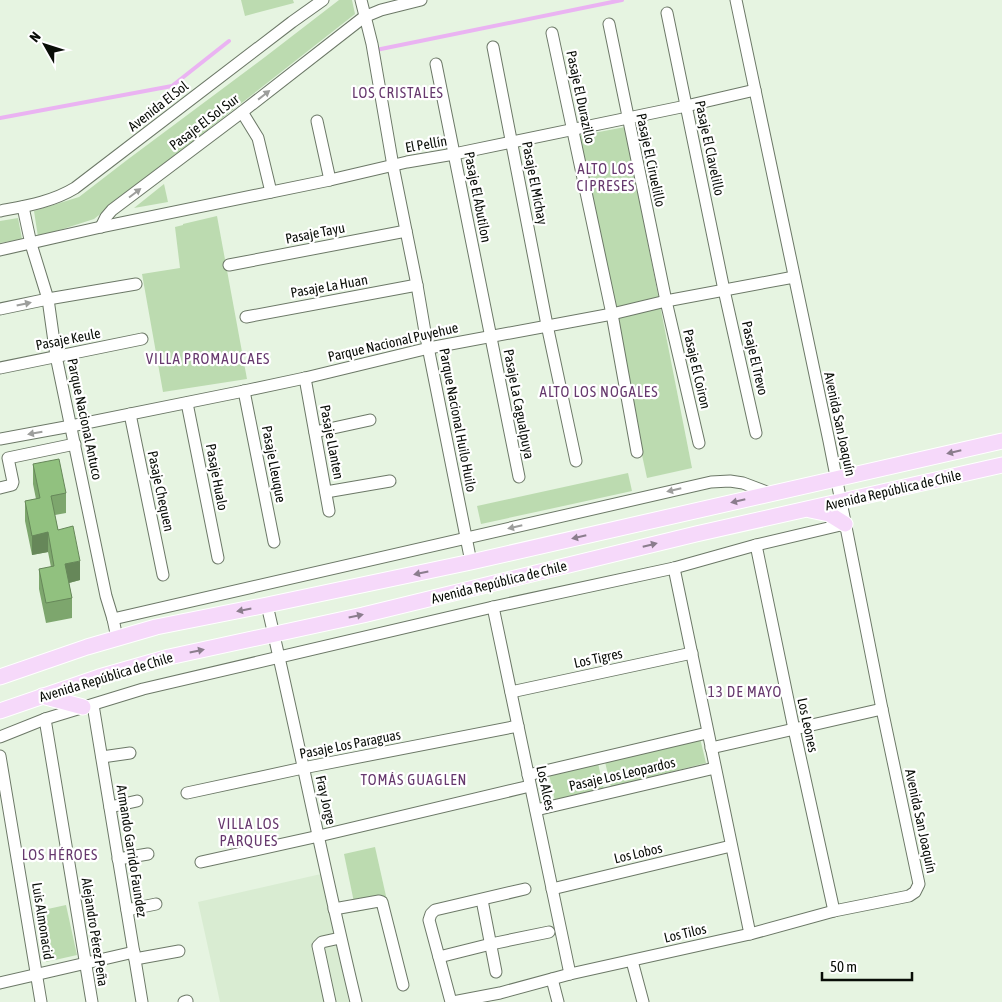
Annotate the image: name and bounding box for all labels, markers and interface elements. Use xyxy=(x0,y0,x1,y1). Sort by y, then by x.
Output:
north arrow xyxy=(20,20,70,70)
text: N xyxy=(26,29,44,45)
street label: Pasaje El Durazillo xyxy=(563,49,599,145)
street label: Avenida El Sol xyxy=(125,77,191,134)
district label: LOS CRISTALES xyxy=(352,84,444,101)
street label: Pasaje El Sol Sur xyxy=(166,90,242,153)
one-way arrow xyxy=(257,90,270,101)
street label: Pasaje El Clavelillo xyxy=(692,99,728,197)
street label: Pasaje El Ciruelillo xyxy=(633,112,669,208)
street label: El Pellín xyxy=(404,132,448,156)
street label: Pasaje El Michay xyxy=(519,140,551,226)
street label: Pasaje El Abutilon xyxy=(461,150,495,244)
district label: ALTO LOS CIPRESES xyxy=(577,160,635,194)
one-way arrow xyxy=(128,188,141,198)
street label: Pasaje Tayu xyxy=(284,219,346,247)
street label: Pasaje La Huan xyxy=(289,271,369,301)
one-way arrow xyxy=(16,300,32,308)
street label: Parque Nacional Puyehue xyxy=(326,319,460,365)
street label: Pasaje El Trevo xyxy=(739,319,771,397)
street label: Pasaje Keule xyxy=(34,325,102,353)
street label: Pasaje El Coiron xyxy=(680,328,714,410)
street label: Parque Nacional Huilo Huilo xyxy=(436,347,480,493)
street label: Pasaje La Cagualpuya xyxy=(501,348,537,460)
district label: VILLA PROMAUCAES xyxy=(146,350,270,367)
street label: Parque Nacional Antuco xyxy=(64,357,106,481)
street label: Avenida San Joaquín xyxy=(821,370,859,478)
district label: ALTO LOS NOGALES xyxy=(540,383,658,400)
street label: Pasaje Llanten xyxy=(317,403,347,481)
street label: Pasaje Lleuque xyxy=(259,424,289,504)
one-way arrow xyxy=(27,429,43,437)
street label: Pasaje Hualo xyxy=(203,442,231,512)
one-way arrow xyxy=(947,448,962,456)
street label: Pasaje Chequen xyxy=(145,449,177,533)
street label: Avenida República de Chile xyxy=(823,467,963,513)
one-way arrow xyxy=(666,486,681,494)
one-way arrow xyxy=(730,497,745,505)
one-way arrow xyxy=(508,523,523,531)
one-way arrow xyxy=(572,533,587,541)
one-way arrow xyxy=(642,541,657,549)
street label: Avenida República de Chile xyxy=(430,557,568,607)
one-way arrow xyxy=(413,569,428,577)
one-way arrow xyxy=(236,606,252,614)
one-way arrow xyxy=(348,612,363,620)
street label: Los Tigres xyxy=(572,645,624,671)
one-way arrow xyxy=(189,647,205,655)
street label: Avenida República de Chile xyxy=(37,649,175,705)
district label: 13 DE MAYO xyxy=(708,683,782,700)
street label: Los Leones xyxy=(794,696,822,754)
street label: Pasaje Los Paraguas xyxy=(298,726,402,762)
street label: Pasaje Los Leopardos xyxy=(567,754,677,794)
street label: Los Alces xyxy=(533,764,559,812)
street label: Avenida San Joaquín xyxy=(902,767,940,875)
district label: TOMÁS GUAGLEN xyxy=(361,771,467,788)
street label: Fray Jorge xyxy=(313,774,339,826)
street label: Armando Garrido Faundez xyxy=(114,784,150,918)
district label: VILLA LOS PARQUES xyxy=(218,815,280,849)
street label: Los Lobos xyxy=(612,840,664,866)
district label: LOS HÉROES xyxy=(22,846,98,863)
street label: Alejandro Pérez Peña xyxy=(79,877,111,987)
street label: Luis Almonacid xyxy=(29,881,57,961)
street label: Los Tilos xyxy=(662,920,708,946)
scale bar xyxy=(822,950,912,982)
text: 50 m xyxy=(830,958,857,975)

